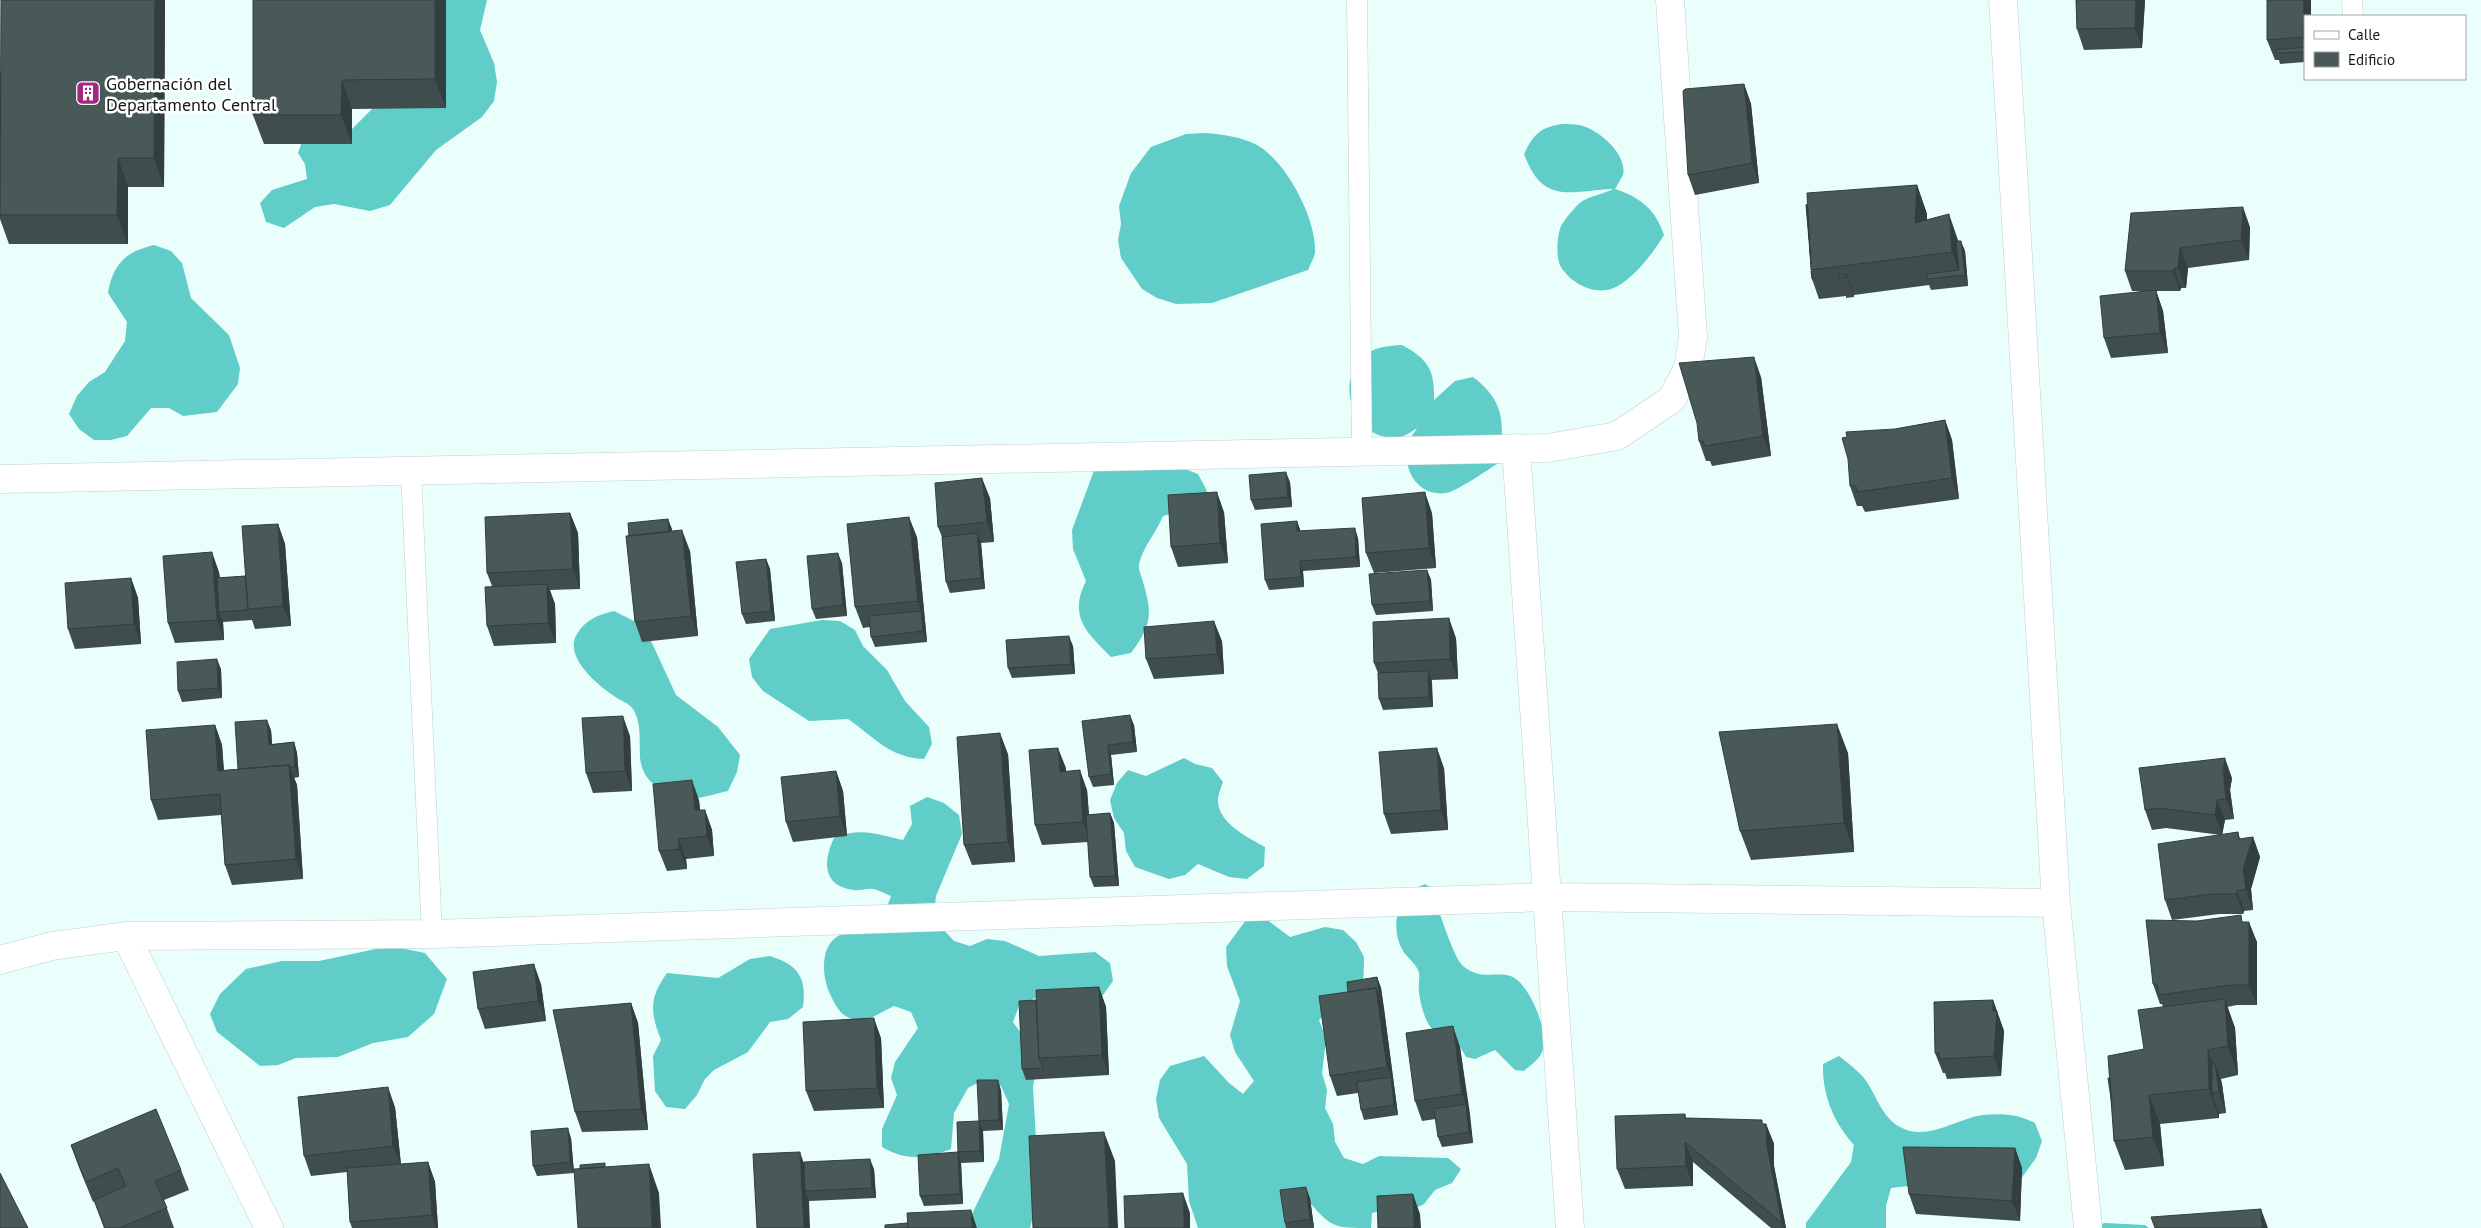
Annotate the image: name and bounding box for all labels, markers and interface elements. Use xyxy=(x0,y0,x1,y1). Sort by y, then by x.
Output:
legend xyxy=(2304,15,2466,80)
text: Calle xyxy=(2348,25,2380,44)
text: Edificio xyxy=(2348,50,2395,69)
place label: Gobernación del Departamento Central xyxy=(106,72,277,116)
building icon: Gobernación del Departamento Central xyxy=(75,80,101,106)

